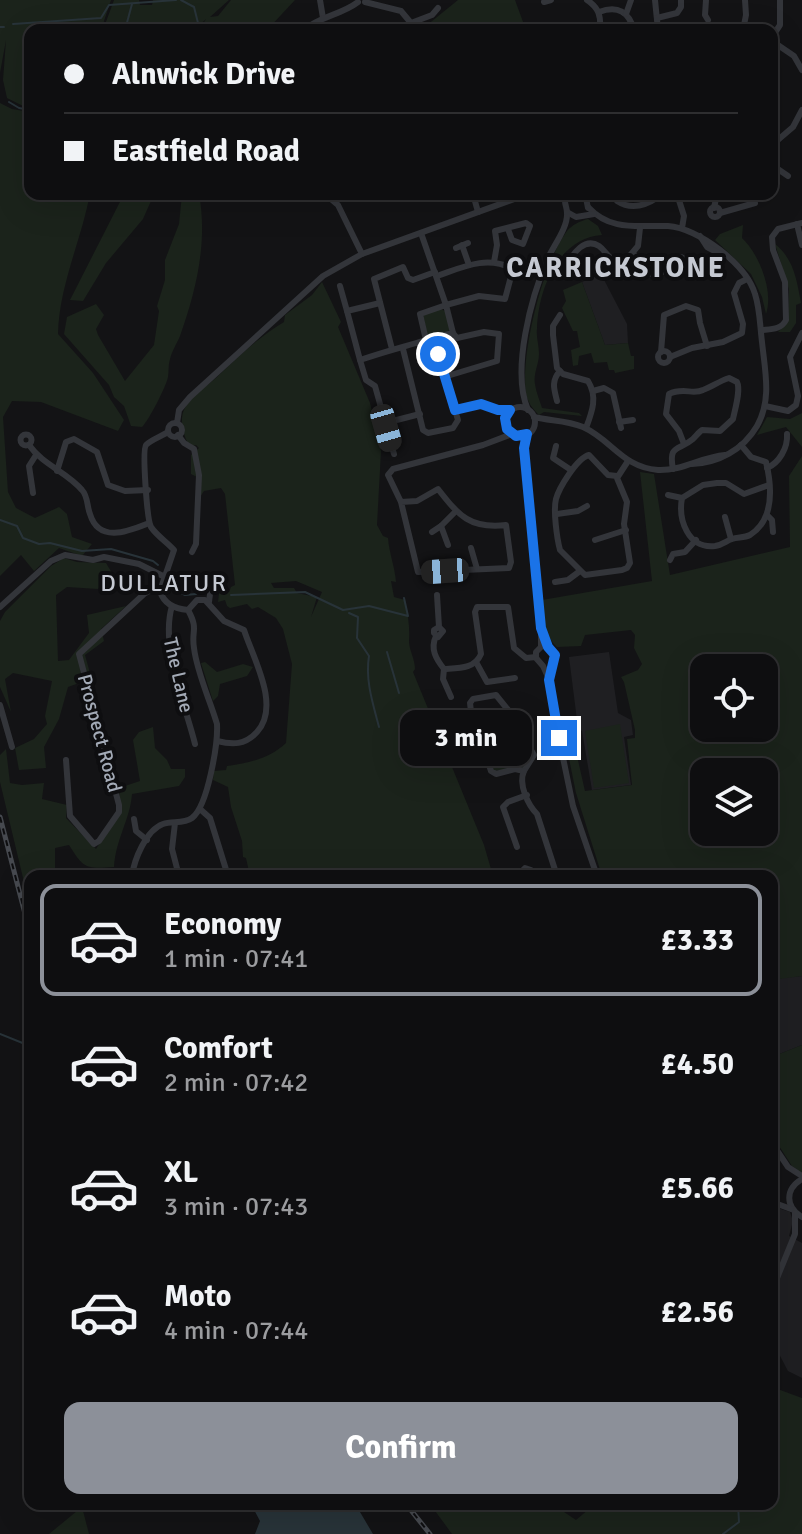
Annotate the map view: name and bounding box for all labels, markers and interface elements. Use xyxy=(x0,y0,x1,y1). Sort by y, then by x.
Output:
text: Alnwick Drive xyxy=(112,56,295,93)
text: Eastfield Road xyxy=(112,133,300,170)
district label: CARRICKSTONE xyxy=(506,251,726,285)
route start xyxy=(420,336,456,372)
car xyxy=(368,402,404,454)
car xyxy=(420,557,470,585)
district label: DULLATUR xyxy=(100,568,228,598)
street label: The Lane xyxy=(158,635,199,715)
map controls xyxy=(690,654,778,846)
button: locate xyxy=(690,654,778,742)
street label: Prospect Road xyxy=(72,671,127,795)
callout: 3 min xyxy=(399,710,531,766)
route end xyxy=(541,720,577,756)
text: 3 min xyxy=(435,722,497,754)
button: layers xyxy=(690,758,778,846)
icon: car xyxy=(68,904,140,976)
text: Economy xyxy=(164,906,281,943)
text: £3.33 xyxy=(661,922,734,959)
text: 1 min · 07:41 xyxy=(164,943,308,975)
icon: car xyxy=(68,1028,140,1100)
text: Comfort xyxy=(164,1030,273,1067)
text: £4.50 xyxy=(661,1046,734,1083)
text: 2 min · 07:42 xyxy=(164,1067,308,1099)
icon: car xyxy=(68,1152,140,1224)
text: XL xyxy=(164,1154,198,1191)
text: £5.66 xyxy=(661,1170,734,1207)
text: 3 min · 07:43 xyxy=(164,1191,308,1223)
icon: car xyxy=(68,1276,140,1348)
text: Moto xyxy=(164,1278,231,1315)
text: £2.56 xyxy=(661,1294,734,1331)
text: 4 min · 07:44 xyxy=(164,1315,308,1347)
button: Confirm xyxy=(64,1402,738,1494)

